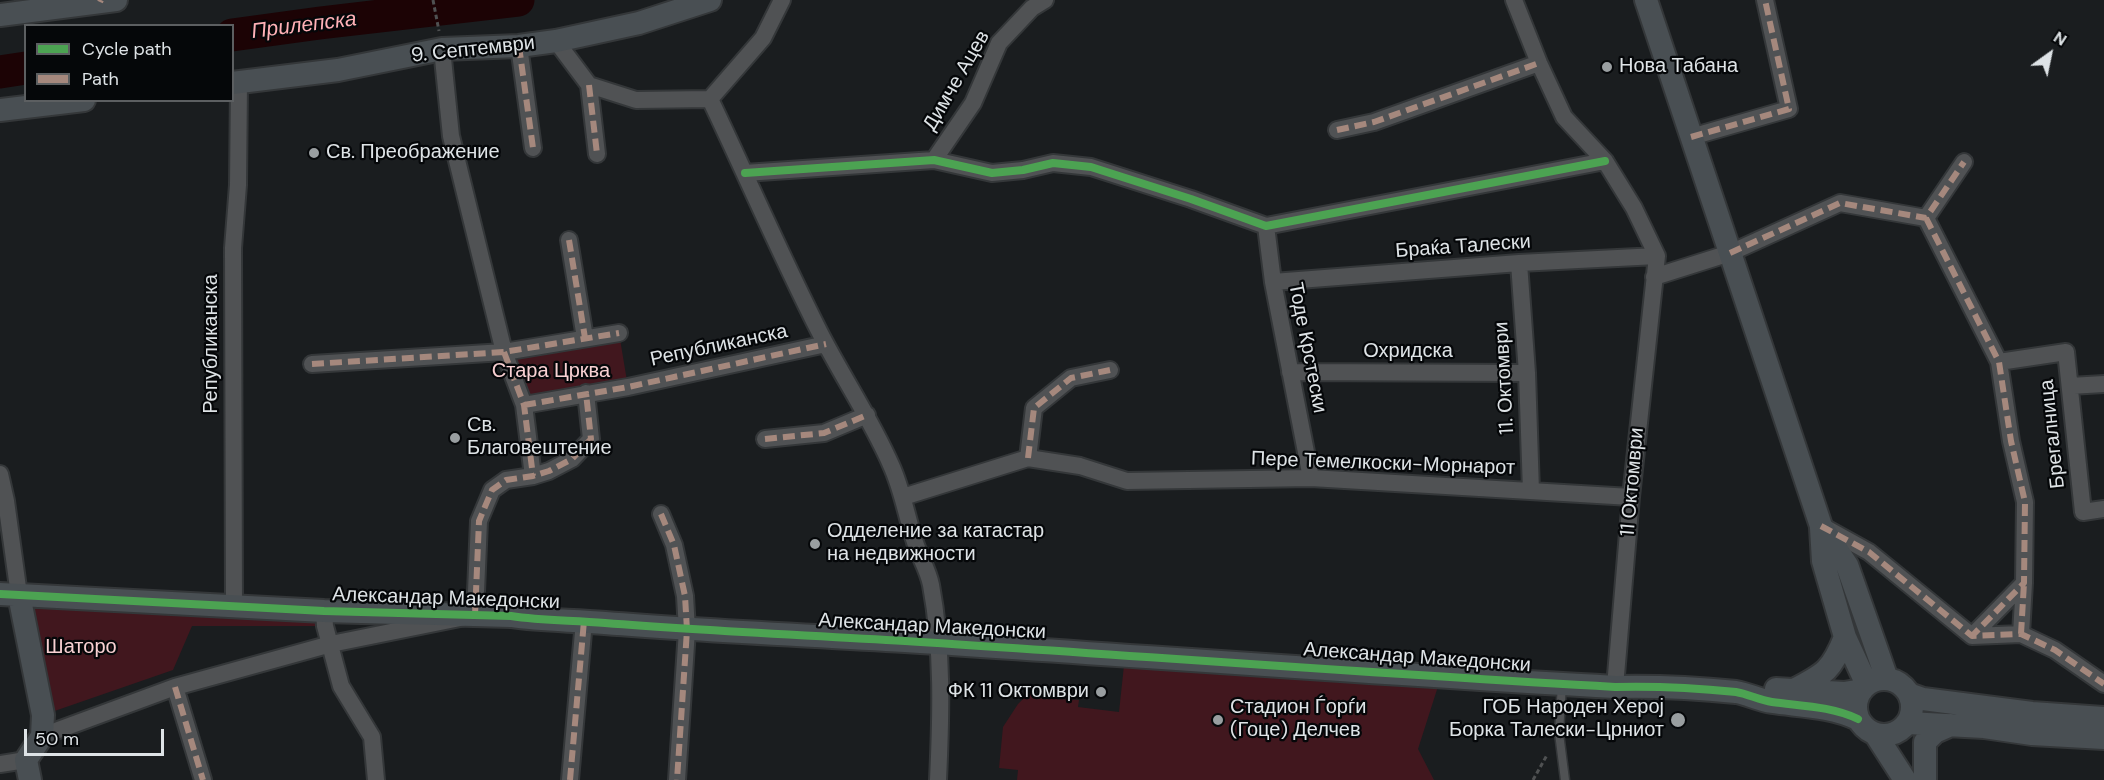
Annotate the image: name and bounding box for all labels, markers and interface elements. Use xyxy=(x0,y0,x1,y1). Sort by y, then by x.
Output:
water label: Прилепска xyxy=(250,7,358,45)
legend xyxy=(24,24,234,102)
north arrow xyxy=(2020,24,2080,84)
text: N xyxy=(2049,26,2071,50)
street label: Димче Ацев xyxy=(919,27,995,135)
street label: 9. Септември xyxy=(410,32,536,68)
text: Cycle path xyxy=(82,37,172,61)
place label: Нова Табана xyxy=(1619,55,1738,79)
marker: Нова Табана xyxy=(1600,60,1614,74)
text: Path xyxy=(82,67,119,91)
place label: Св. Преображение xyxy=(326,141,500,165)
marker: Св. Преображение xyxy=(307,146,321,160)
street label: Браќа Талески xyxy=(1394,230,1532,264)
street label: Републиканска xyxy=(200,274,224,414)
street label: Тоде Крстески xyxy=(1283,281,1331,415)
street label: Републиканска xyxy=(648,320,790,372)
street label: 11. Октомври xyxy=(1490,321,1520,435)
street label: Охридска xyxy=(1363,340,1453,364)
park label: Стара Црква xyxy=(492,360,610,384)
street label: Брегалница xyxy=(2035,378,2071,490)
place label: Св. Благовештение xyxy=(467,414,612,461)
street label: 11 Октомври xyxy=(1616,427,1650,537)
marker: Св. Благовештение xyxy=(448,431,462,445)
street label: Пере Темелкоски-Морнарот xyxy=(1251,447,1515,481)
place label: Одделение за катастар на недвижности xyxy=(827,520,1044,567)
marker: Одделение за катастар на недвижности xyxy=(808,537,822,551)
street label: Александар Македонски xyxy=(332,583,560,615)
street label: Александар Македонски xyxy=(818,609,1046,645)
park label: Шаторо xyxy=(45,636,117,660)
street label: Александар Македонски xyxy=(1302,638,1532,678)
place label: ФК 11 Октомври xyxy=(948,680,1089,704)
marker: ФК 11 Октомври xyxy=(1094,685,1108,699)
place label: Стадион Ѓорѓи (Гоце) Делчев xyxy=(1230,696,1366,743)
place label: ГОБ Народен Херој Борка Талески-Црниот xyxy=(1449,696,1664,743)
marker: ГОБ Народен Херој Борка Талески-Црниот xyxy=(1669,711,1687,729)
marker: Стадион Ѓорѓи (Гоце) Делчев xyxy=(1211,713,1225,727)
scale bar xyxy=(27,717,166,755)
text: 50 m xyxy=(35,727,79,751)

